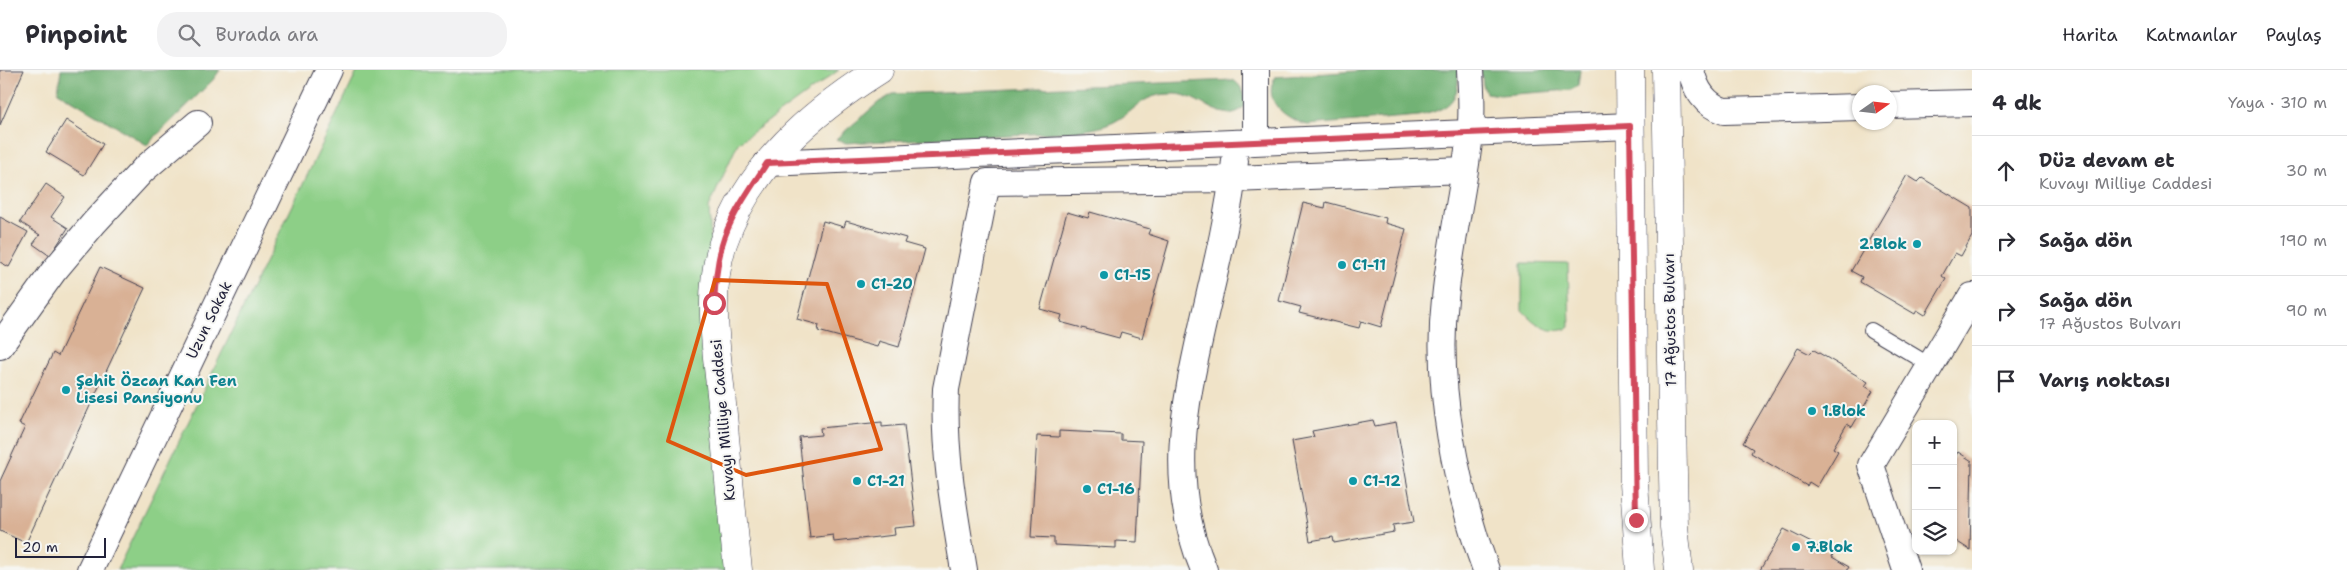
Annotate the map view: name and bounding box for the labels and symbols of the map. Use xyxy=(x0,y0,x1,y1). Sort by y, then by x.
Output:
north arrow xyxy=(1852,85,1897,130)
place label: 2.Blok xyxy=(1859,234,1907,254)
marker: 2.Blok xyxy=(1911,238,1923,250)
street label: 17 Ağustos Bulvarı xyxy=(1659,253,1681,387)
place label: C1-11 xyxy=(1352,255,1386,275)
marker: C1-11 xyxy=(1336,259,1348,271)
place label: C1-15 xyxy=(1114,265,1151,285)
marker: C1-15 xyxy=(1098,269,1110,281)
place label: C1-20 xyxy=(871,274,913,294)
street label: Uzun Sokak xyxy=(182,278,236,362)
marker: C1-20 xyxy=(855,278,867,290)
route start xyxy=(703,292,726,315)
street label: Kuvayı Milliye Caddesi xyxy=(706,338,740,502)
place label: Şehit Özcan Kan Fen Lisesi Pansiyonu xyxy=(76,371,237,408)
marker: Şehit Özcan Kan Fen Lisesi Pansiyonu xyxy=(60,384,72,396)
place label: 1.Blok xyxy=(1822,401,1866,421)
marker: 1.Blok xyxy=(1806,405,1818,417)
place label: C1-21 xyxy=(867,471,905,491)
place label: C1-12 xyxy=(1363,471,1401,491)
marker: C1-21 xyxy=(851,475,863,487)
marker: C1-12 xyxy=(1347,475,1359,487)
place label: C1-16 xyxy=(1097,479,1135,499)
marker: C1-16 xyxy=(1081,483,1093,495)
route end xyxy=(1625,509,1648,532)
scale bar xyxy=(15,535,106,558)
place label: 7.Blok xyxy=(1806,537,1853,557)
marker: 7.Blok xyxy=(1790,541,1802,553)

